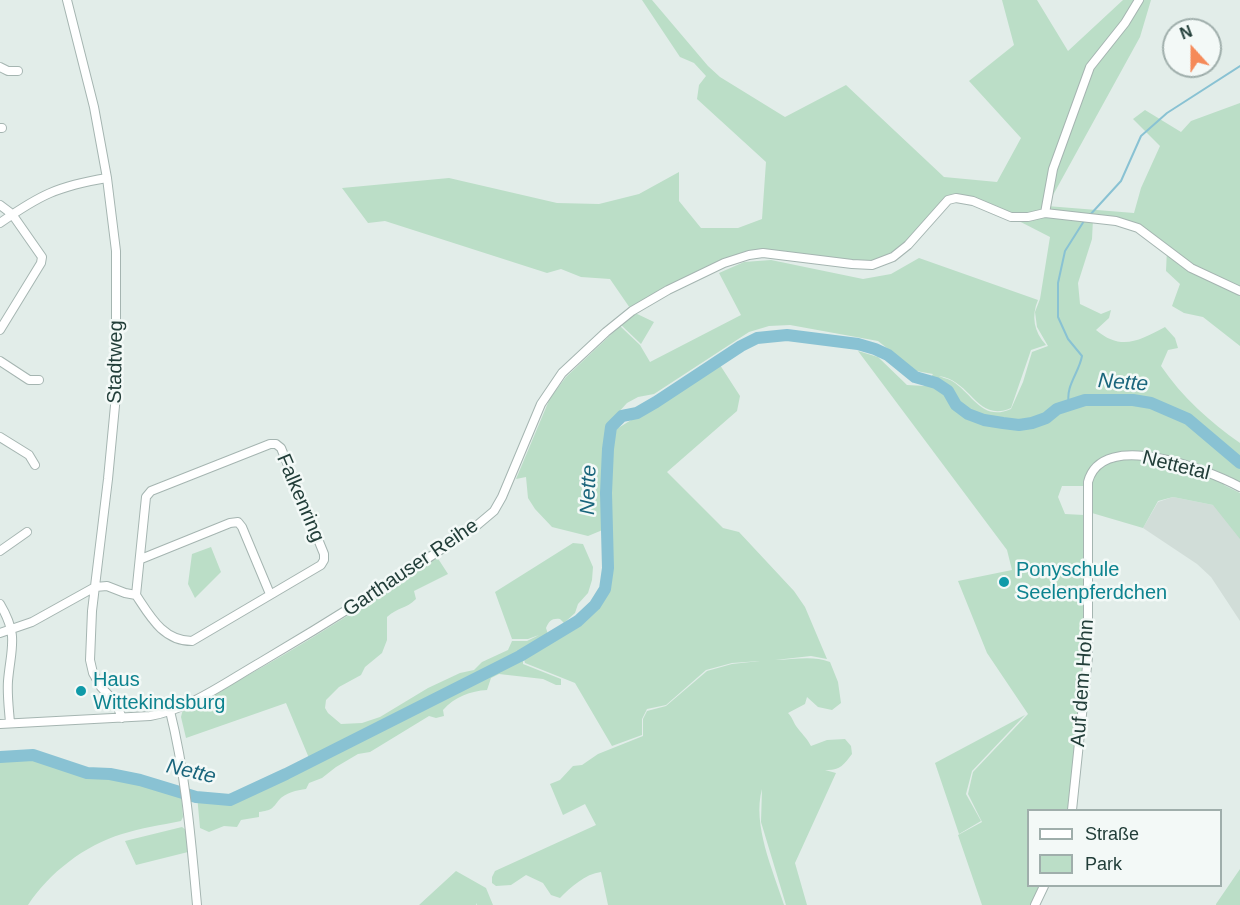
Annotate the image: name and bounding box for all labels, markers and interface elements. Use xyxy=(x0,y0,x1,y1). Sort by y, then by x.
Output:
north arrow xyxy=(1162,18,1222,78)
text: N xyxy=(1178,23,1195,43)
street label: Stadtweg xyxy=(103,320,129,404)
water label: Nette xyxy=(1097,369,1149,397)
street label: Nettetal xyxy=(1140,446,1212,486)
street label: Falkenring xyxy=(271,450,329,546)
water label: Nette xyxy=(576,464,602,516)
street label: Garthauser Reihe xyxy=(339,514,483,622)
place label: Ponyschule Seelenpferdchen xyxy=(1016,558,1167,605)
marker: Ponyschule Seelenpferdchen xyxy=(997,575,1011,589)
street label: Auf dem Hohn xyxy=(1067,618,1099,748)
place label: Haus Wittekindsburg xyxy=(93,668,225,715)
marker: Haus Wittekindsburg xyxy=(74,684,88,698)
water label: Nette xyxy=(164,754,218,790)
legend xyxy=(1027,809,1222,887)
text: Straße xyxy=(1085,824,1139,844)
text: Park xyxy=(1085,854,1122,874)

